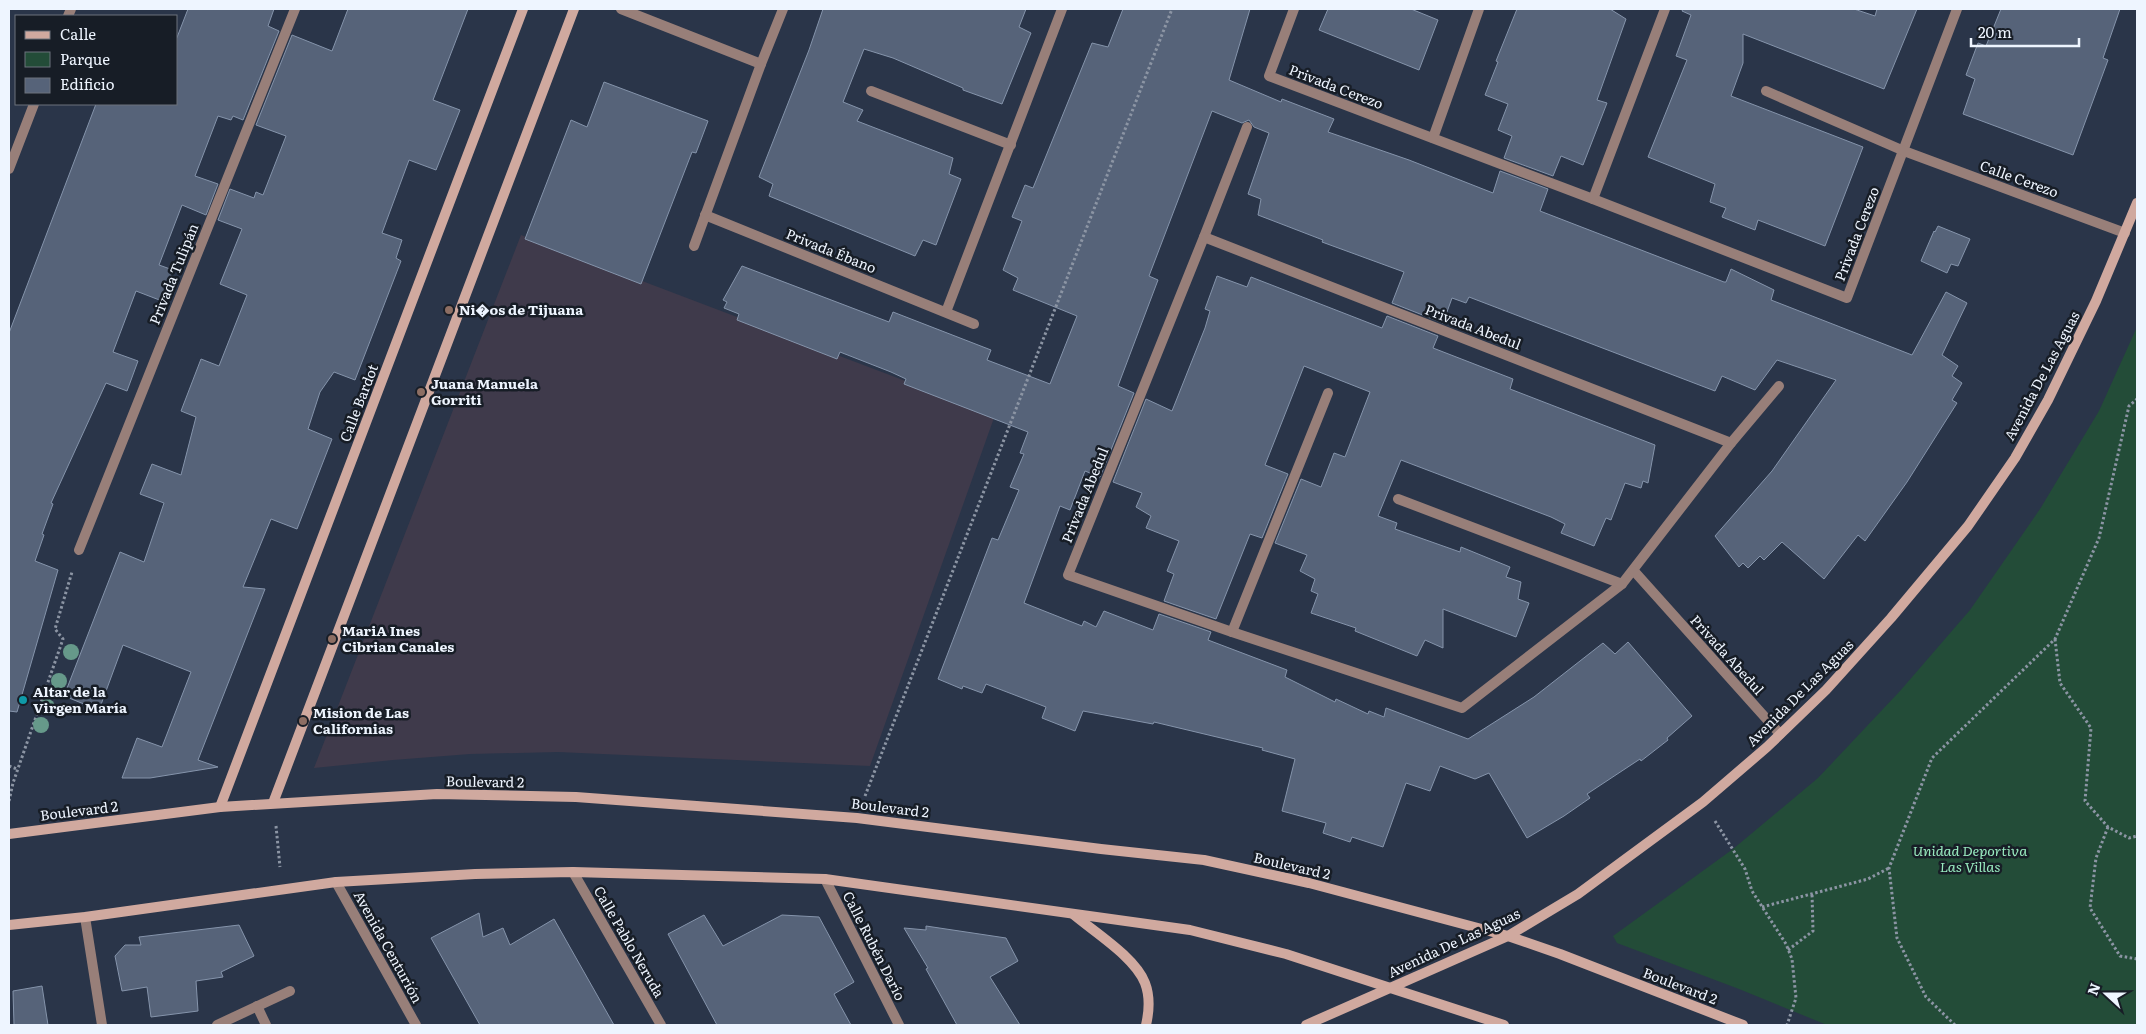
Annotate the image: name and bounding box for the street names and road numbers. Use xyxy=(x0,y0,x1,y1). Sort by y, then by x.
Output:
street label: Privada Cerezo xyxy=(1286,59,1386,113)
street label: Calle Cerezo xyxy=(1977,155,2061,201)
street label: Privada Cerezo xyxy=(1829,184,1883,284)
street label: Privada Tulipán xyxy=(144,220,202,327)
street label: Privada Ébano xyxy=(783,223,880,277)
street label: Privada Abedul xyxy=(1422,299,1525,354)
street label: Avenida De Las Aguas xyxy=(1999,307,2084,444)
street label: Calle Bardot xyxy=(334,361,382,444)
street label: Privada Abedul xyxy=(1056,444,1112,545)
street label: Privada Abedul xyxy=(1686,610,1769,699)
street label: Avenida De Las Aguas xyxy=(1741,634,1857,750)
street label: Boulevard 2 xyxy=(446,770,524,792)
street label: Boulevard 2 xyxy=(850,792,930,822)
street label: Boulevard 2 xyxy=(39,795,119,825)
street label: Boulevard 2 xyxy=(1252,846,1333,884)
street label: Calle Pablo Neruda xyxy=(590,882,670,1001)
street label: Avenida Centurión xyxy=(350,887,428,1006)
street label: Calle Rubén Darío xyxy=(839,888,911,1004)
street label: Avenida De Las Aguas xyxy=(1384,903,1523,982)
street label: Boulevard 2 xyxy=(1640,962,1720,1008)

